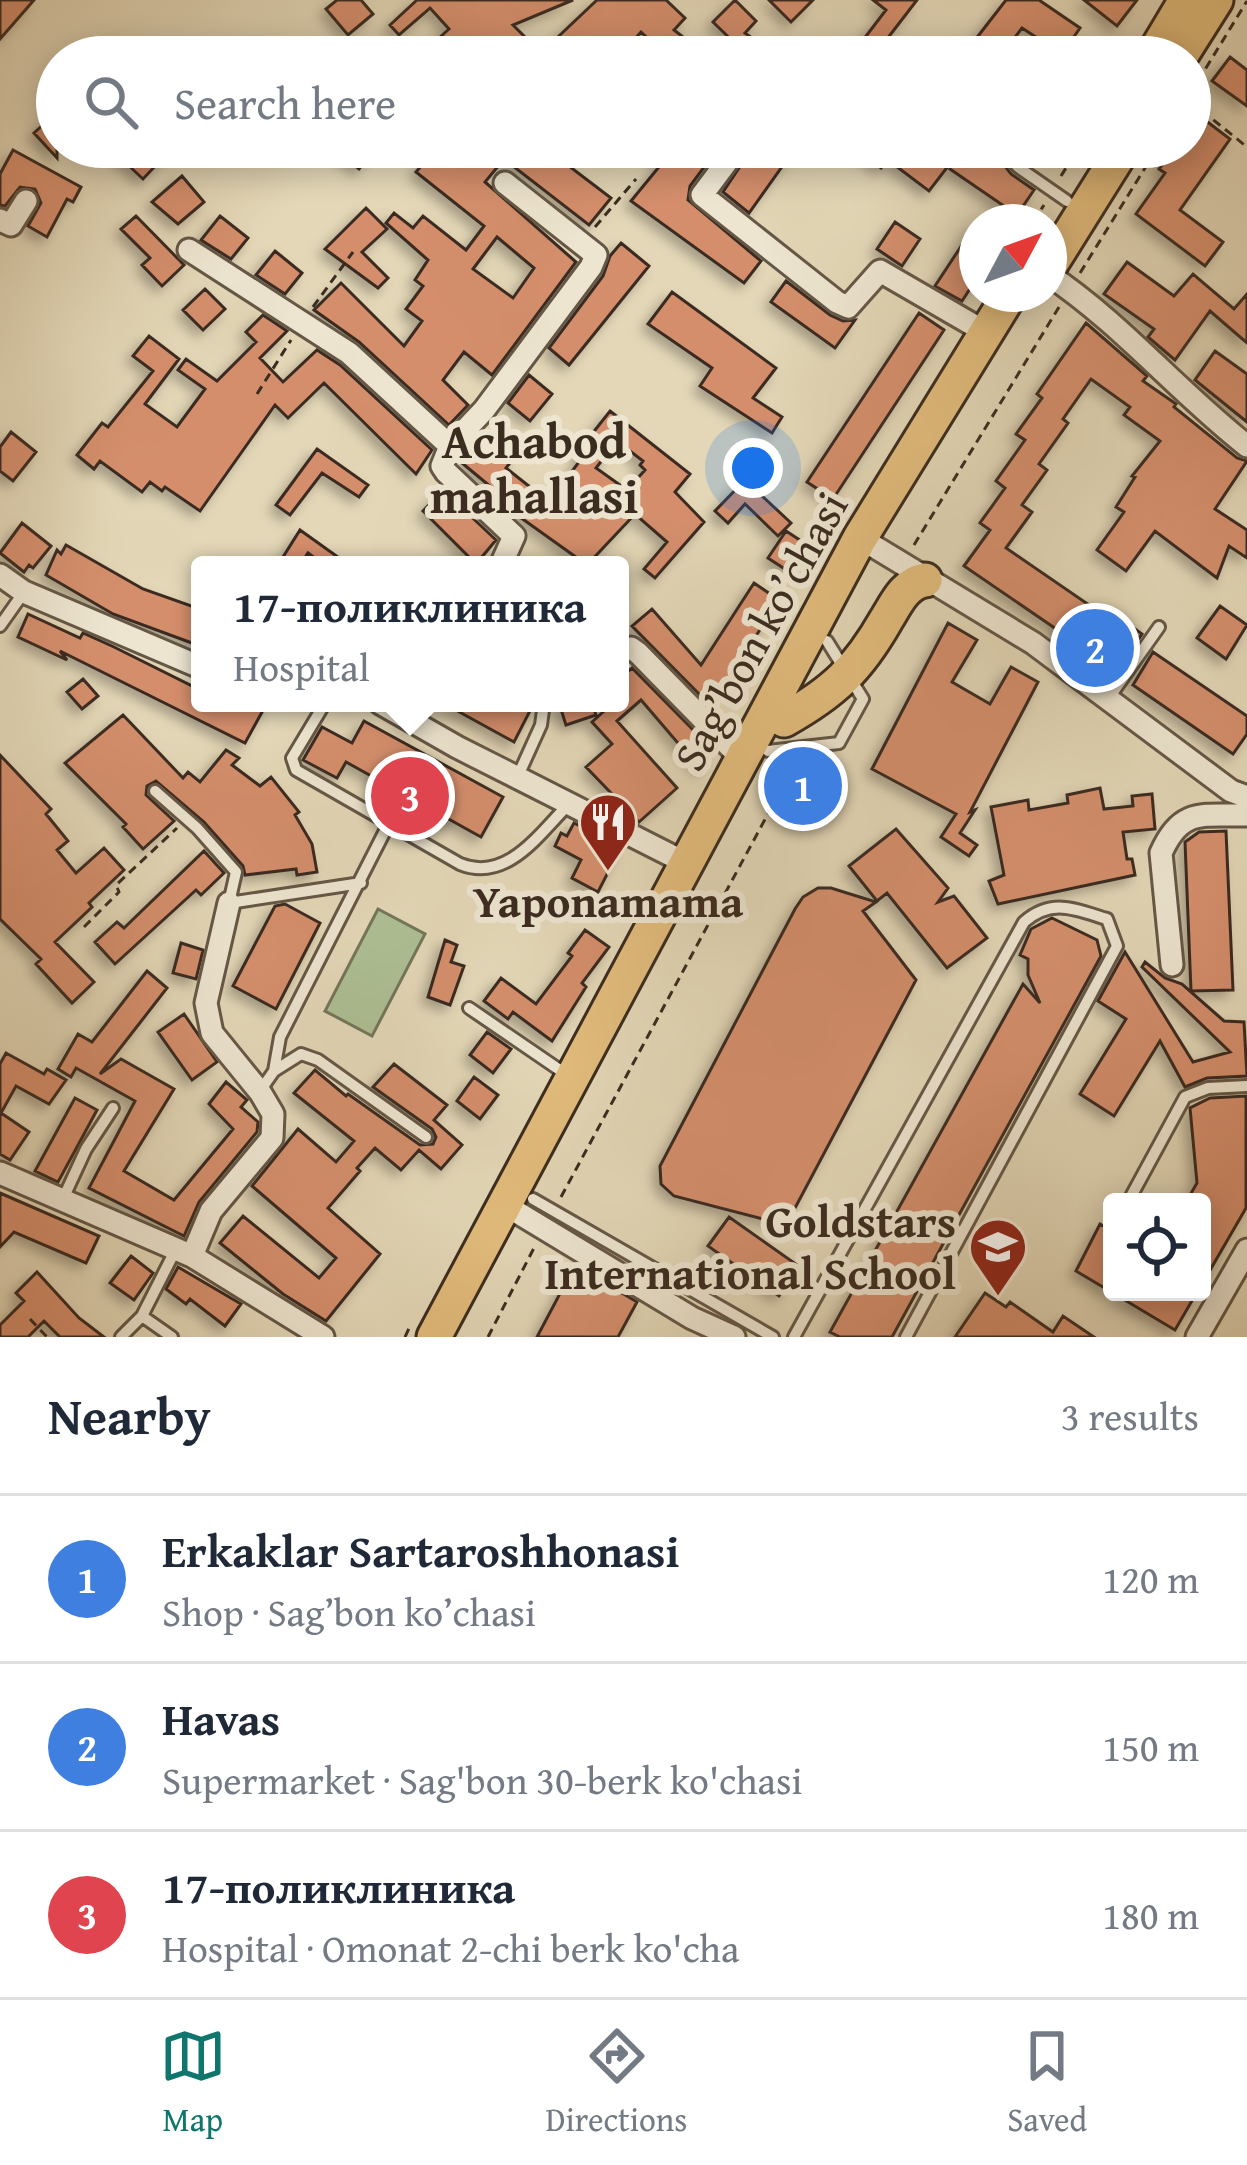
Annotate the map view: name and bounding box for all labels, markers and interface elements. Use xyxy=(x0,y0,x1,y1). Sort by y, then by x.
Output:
search box xyxy=(36,36,1211,168)
icon: search xyxy=(78,69,144,135)
text: Search here xyxy=(174,70,396,135)
north arrow xyxy=(959,204,1067,312)
district label: Achabod mahallasi xyxy=(430,405,638,531)
your location xyxy=(723,438,783,498)
street label: Sag’bon ko’chasi xyxy=(656,480,863,782)
popup xyxy=(191,556,629,712)
text: 17-поликлиника xyxy=(233,573,587,638)
pin: 2 xyxy=(1056,603,1134,693)
text: Hospital xyxy=(233,638,370,695)
pin: 1 xyxy=(764,741,842,831)
pin: 3 xyxy=(371,751,449,841)
restaurant icon: Yaponamama xyxy=(577,791,639,873)
place label: Yaponamama xyxy=(473,868,743,933)
place label: Goldstars International School xyxy=(544,1188,956,1305)
map controls xyxy=(1103,1193,1211,1301)
button: locate xyxy=(1103,1193,1211,1301)
school or university icon: Goldstars International School xyxy=(967,1216,1029,1298)
text: Nearby xyxy=(48,1378,211,1453)
text: 3 results xyxy=(1061,1387,1199,1444)
text: Erkaklar Sartaroshhonasi xyxy=(162,1518,679,1583)
text: 1 xyxy=(77,1550,97,1607)
text: 120 m xyxy=(1102,1550,1199,1607)
text: Shop · Sag’bon ko’chasi xyxy=(162,1583,536,1640)
text: Havas xyxy=(162,1686,280,1751)
text: 2 xyxy=(77,1718,97,1775)
text: 150 m xyxy=(1102,1718,1199,1775)
text: Supermarket · Sag'bon 30-berk ko'chasi xyxy=(162,1751,802,1808)
text: 17-поликлиника xyxy=(162,1854,515,1919)
text: 3 xyxy=(77,1886,97,1943)
text: 180 m xyxy=(1102,1886,1199,1943)
text: Hospital · Omonat 2-chi berk ko'cha xyxy=(162,1919,739,1976)
tab: Map xyxy=(160,2023,226,2143)
tab: Directions xyxy=(546,2023,687,2143)
tab: Saved xyxy=(1007,2023,1087,2143)

